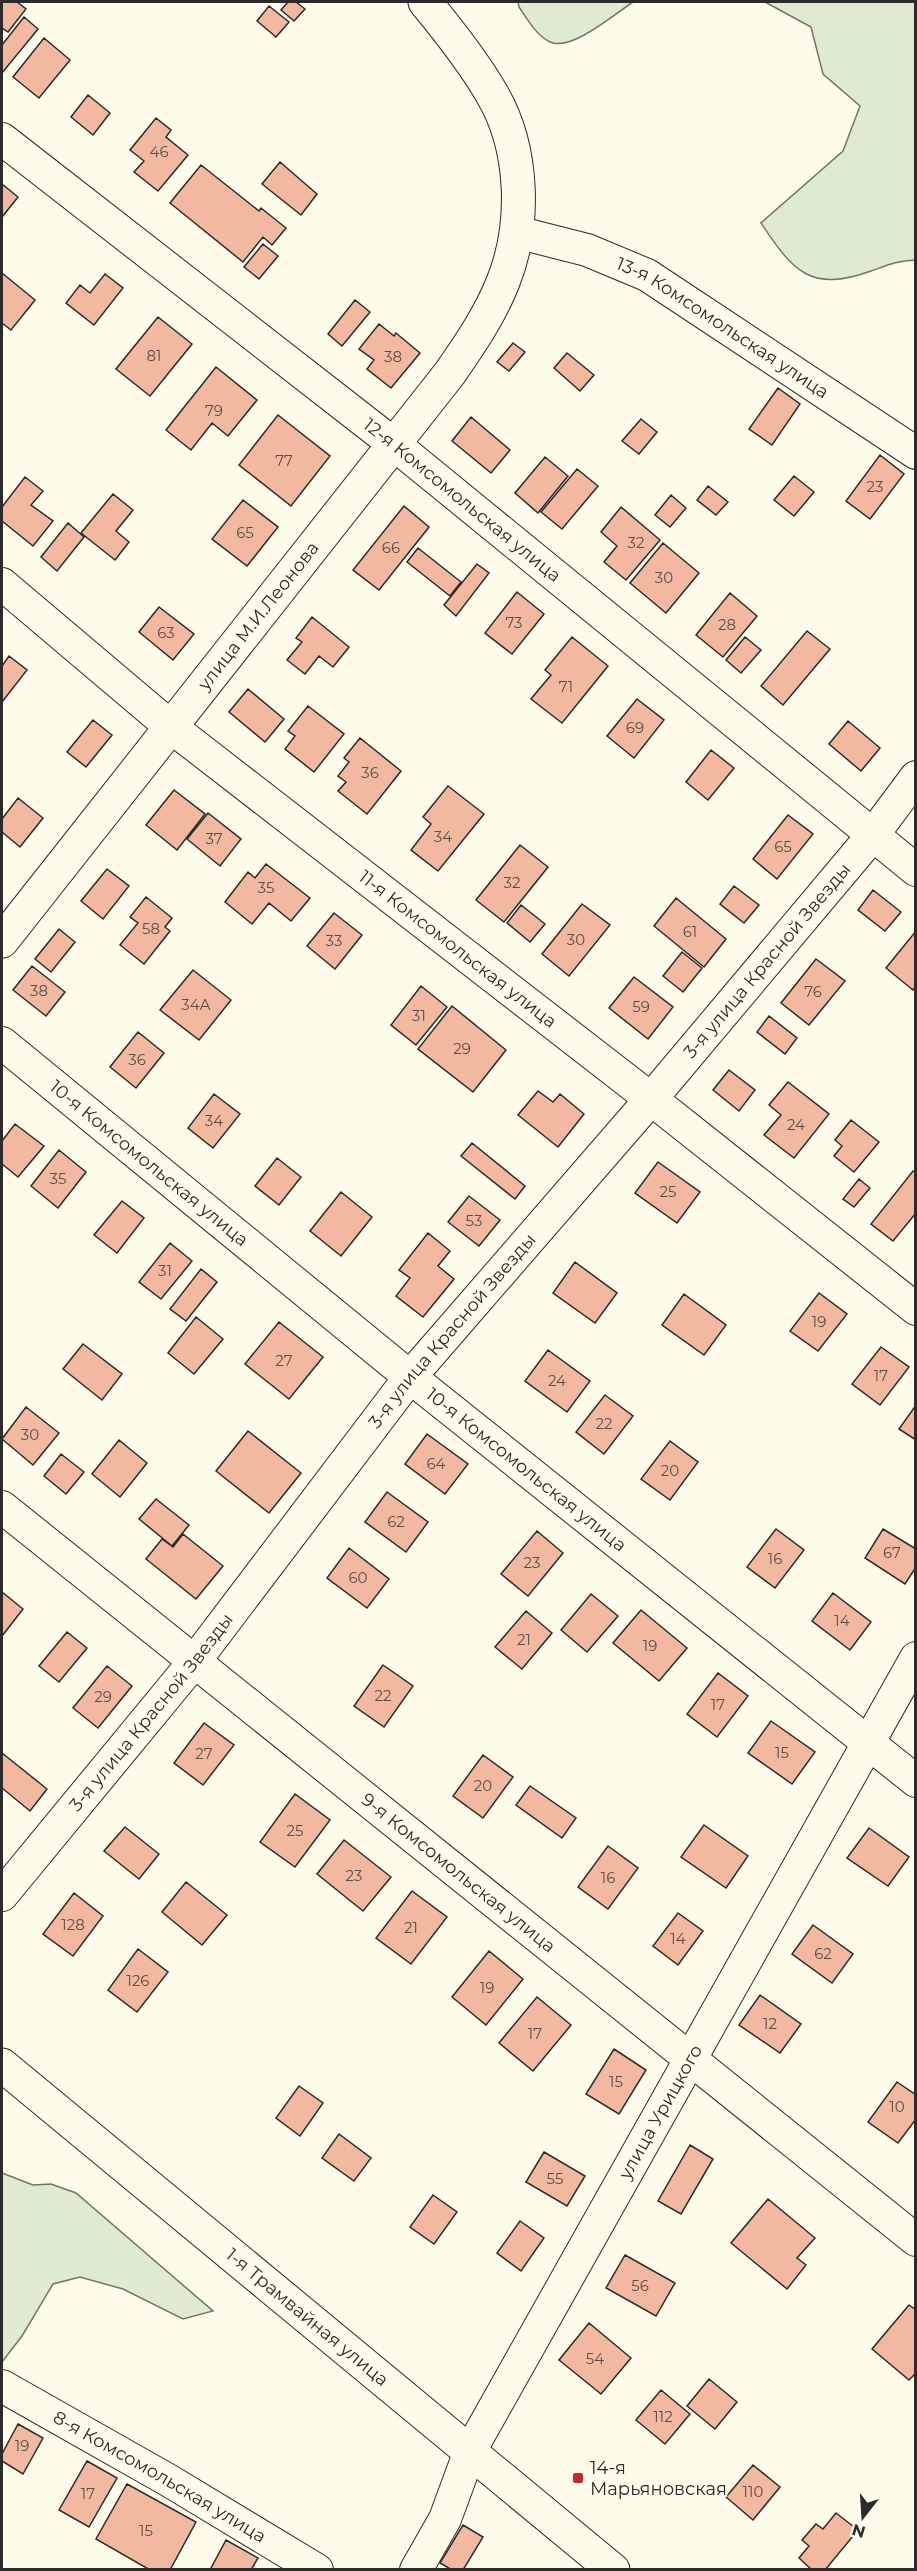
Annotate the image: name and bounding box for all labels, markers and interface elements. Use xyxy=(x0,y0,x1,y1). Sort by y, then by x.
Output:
house number: 46 xyxy=(149,142,169,161)
street label: 13-я Комсомольская улица xyxy=(613,252,833,403)
house number: 81 xyxy=(147,346,162,365)
house number: 38 xyxy=(384,347,402,366)
house number: 79 xyxy=(205,401,223,420)
street label: 12-я Комсомольская улица xyxy=(359,414,565,587)
house number: 77 xyxy=(275,451,293,470)
house number: 23 xyxy=(867,477,883,496)
house number: 65 xyxy=(236,523,254,542)
house number: 32 xyxy=(628,533,644,552)
street label: улица М.И.Леонова xyxy=(192,537,324,695)
house number: 66 xyxy=(382,538,400,557)
house number: 30 xyxy=(655,568,673,587)
house number: 73 xyxy=(505,613,523,632)
house number: 28 xyxy=(718,615,736,634)
house number: 63 xyxy=(157,623,175,642)
house number: 71 xyxy=(559,677,573,696)
house number: 69 xyxy=(626,718,644,737)
house number: 36 xyxy=(361,763,379,782)
house number: 34 xyxy=(434,827,452,846)
house number: 37 xyxy=(205,829,223,848)
house number: 65 xyxy=(774,837,792,856)
street label: 3-я улица Красной Звезды xyxy=(679,859,855,1063)
street label: 11-я Комсомольская улица xyxy=(354,866,561,1033)
house number: 32 xyxy=(504,873,520,892)
house number: 35 xyxy=(258,878,274,897)
house number: 58 xyxy=(142,919,160,938)
house number: 61 xyxy=(683,922,697,941)
house number: 30 xyxy=(567,930,585,949)
house number: 33 xyxy=(326,931,342,950)
house number: 38 xyxy=(30,981,48,1000)
house number: 76 xyxy=(804,982,822,1001)
house number: 34А xyxy=(181,995,211,1014)
house number: 59 xyxy=(632,997,650,1016)
house number: 31 xyxy=(412,1006,426,1025)
house number: 29 xyxy=(453,1039,471,1058)
house number: 36 xyxy=(128,1050,146,1069)
street label: 10-я Комсомольская улица xyxy=(45,1076,253,1251)
house number: 34 xyxy=(205,1111,223,1130)
house number: 24 xyxy=(787,1115,805,1134)
house number: 35 xyxy=(50,1169,66,1188)
house number: 25 xyxy=(659,1182,677,1201)
house number: 53 xyxy=(466,1211,482,1230)
street label: 3-я улица Красной Звезды xyxy=(364,1229,540,1433)
house number: 31 xyxy=(158,1261,172,1280)
house number: 19 xyxy=(812,1312,826,1331)
house number: 27 xyxy=(275,1351,293,1370)
house number: 17 xyxy=(874,1366,888,1385)
house number: 24 xyxy=(548,1371,566,1390)
street label: 10-я Комсомольская улица xyxy=(422,1383,631,1556)
house number: 22 xyxy=(595,1414,613,1433)
house number: 30 xyxy=(21,1425,39,1444)
house number: 64 xyxy=(426,1454,446,1473)
house number: 20 xyxy=(661,1461,679,1480)
house number: 62 xyxy=(387,1512,405,1531)
house number: 67 xyxy=(883,1543,901,1562)
house number: 16 xyxy=(768,1549,782,1568)
house number: 23 xyxy=(524,1553,540,1572)
house number: 60 xyxy=(348,1568,368,1587)
street label: 3-я улица Красной Звезды xyxy=(65,1609,238,1816)
house number: 14 xyxy=(834,1611,850,1630)
house number: 21 xyxy=(517,1630,531,1649)
house number: 19 xyxy=(643,1636,657,1655)
house number: 22 xyxy=(374,1686,392,1705)
house number: 29 xyxy=(94,1687,112,1706)
house number: 17 xyxy=(711,1695,725,1714)
house number: 15 xyxy=(775,1743,789,1762)
house number: 27 xyxy=(195,1744,213,1763)
house number: 20 xyxy=(474,1776,492,1795)
street label: 9-я Комсомольская улица xyxy=(357,1789,560,1957)
house number: 25 xyxy=(286,1821,304,1840)
house number: 23 xyxy=(346,1866,362,1885)
house number: 16 xyxy=(601,1868,615,1887)
house number: 128 xyxy=(61,1915,85,1934)
house number: 21 xyxy=(404,1918,418,1937)
house number: 14 xyxy=(670,1929,686,1948)
house number: 62 xyxy=(814,1944,832,1963)
house number: 126 xyxy=(126,1971,150,1990)
house number: 19 xyxy=(480,1978,494,1997)
house number: 12 xyxy=(763,2014,777,2033)
house number: 17 xyxy=(528,2024,542,2043)
street label: улица Урицкого xyxy=(614,2041,707,2184)
house number: 15 xyxy=(609,2072,623,2091)
house number: 10 xyxy=(889,2097,905,2116)
house number: 55 xyxy=(547,2169,563,2188)
street label: 1-я Трамвайная улица xyxy=(221,2244,393,2391)
house number: 56 xyxy=(631,2276,649,2295)
house number: 54 xyxy=(586,2349,604,2368)
street label: 8-я Комсомольская улица xyxy=(49,2406,270,2548)
house number: 112 xyxy=(653,2407,673,2426)
house number: 19 xyxy=(15,2436,29,2455)
place label: 14-я Марьяновская xyxy=(590,2457,727,2500)
marker: 14-я Марьяновская xyxy=(571,2471,585,2485)
house number: 110 xyxy=(743,2482,763,2501)
house number: 17 xyxy=(81,2484,95,2503)
north arrow xyxy=(833,2487,893,2547)
text: N xyxy=(850,2520,868,2542)
house number: 15 xyxy=(139,2521,153,2540)

